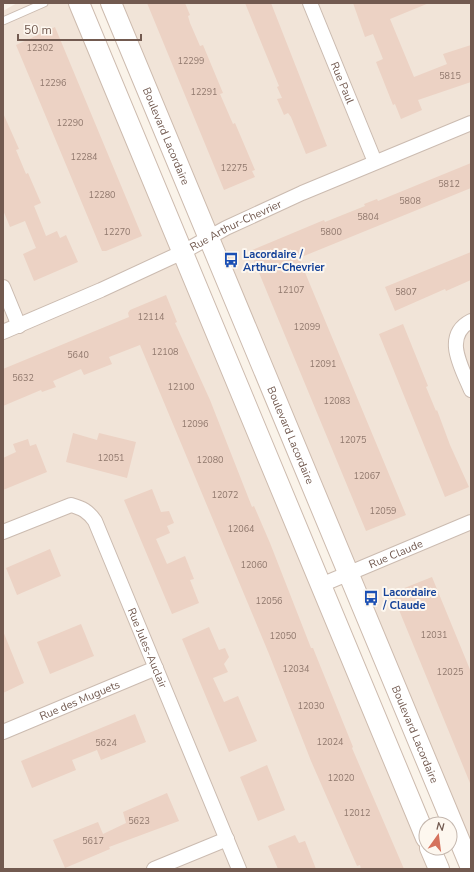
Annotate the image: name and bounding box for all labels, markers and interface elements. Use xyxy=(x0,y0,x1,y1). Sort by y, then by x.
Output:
scale bar xyxy=(18,16,141,42)
text: 50 m xyxy=(24,22,52,38)
house number: 12302 xyxy=(26,42,54,54)
house number: 12299 xyxy=(177,55,205,67)
street label: Rue Paul xyxy=(327,59,358,107)
house number: 5815 xyxy=(439,70,461,82)
house number: 12296 xyxy=(39,77,67,89)
street label: Boulevard Lacordaire xyxy=(139,85,193,187)
house number: 12291 xyxy=(190,86,218,98)
house number: 12290 xyxy=(56,117,84,129)
house number: 12284 xyxy=(70,151,98,163)
house number: 12275 xyxy=(220,162,248,174)
house number: 5812 xyxy=(438,178,460,190)
house number: 12280 xyxy=(88,189,116,201)
house number: 5808 xyxy=(399,195,421,207)
street label: Rue Arthur-Chevrier xyxy=(187,197,284,255)
house number: 5804 xyxy=(357,211,379,223)
house number: 12270 xyxy=(103,226,131,238)
house number: 5800 xyxy=(320,226,342,238)
place label: Lacordaire / Arthur-Chevrier xyxy=(243,247,325,275)
bus stop icon: Lacordaire / Arthur-Chevrier xyxy=(222,251,240,269)
house number: 12107 xyxy=(277,284,305,296)
house number: 5807 xyxy=(395,286,417,298)
house number: 12114 xyxy=(137,311,165,323)
house number: 12099 xyxy=(293,321,321,333)
house number: 12108 xyxy=(151,346,179,358)
house number: 5640 xyxy=(67,349,89,361)
house number: 12091 xyxy=(309,358,337,370)
house number: 5632 xyxy=(12,372,34,384)
house number: 12100 xyxy=(167,381,195,393)
street label: Boulevard Lacordaire xyxy=(263,384,317,487)
house number: 12083 xyxy=(323,395,351,407)
house number: 12096 xyxy=(181,418,209,430)
house number: 12075 xyxy=(339,434,367,446)
house number: 12051 xyxy=(97,452,125,464)
house number: 12080 xyxy=(196,454,224,466)
house number: 12067 xyxy=(353,470,381,482)
house number: 12072 xyxy=(211,489,239,501)
house number: 12059 xyxy=(369,505,397,517)
house number: 12064 xyxy=(227,523,255,535)
street label: Rue Claude xyxy=(367,536,425,572)
house number: 12060 xyxy=(240,559,268,571)
place label: Lacordaire / Claude xyxy=(382,585,436,613)
bus stop icon: Lacordaire / Claude xyxy=(362,589,380,607)
house number: 12056 xyxy=(255,595,283,607)
street label: Rue Jules-Auclair xyxy=(124,606,170,691)
house number: 12031 xyxy=(420,629,448,641)
house number: 12050 xyxy=(269,630,297,642)
house number: 12034 xyxy=(282,663,310,675)
house number: 12025 xyxy=(436,666,464,678)
street label: Rue des Muguets xyxy=(37,677,122,724)
street label: Boulevard Lacordaire xyxy=(388,683,442,786)
house number: 12030 xyxy=(297,700,325,712)
house number: 12024 xyxy=(316,736,344,748)
house number: 5624 xyxy=(95,737,117,749)
house number: 12020 xyxy=(327,772,355,784)
house number: 12012 xyxy=(343,807,371,819)
house number: 5623 xyxy=(128,815,150,827)
north arrow xyxy=(418,816,458,856)
text: N xyxy=(434,819,446,835)
house number: 5617 xyxy=(82,835,104,847)

